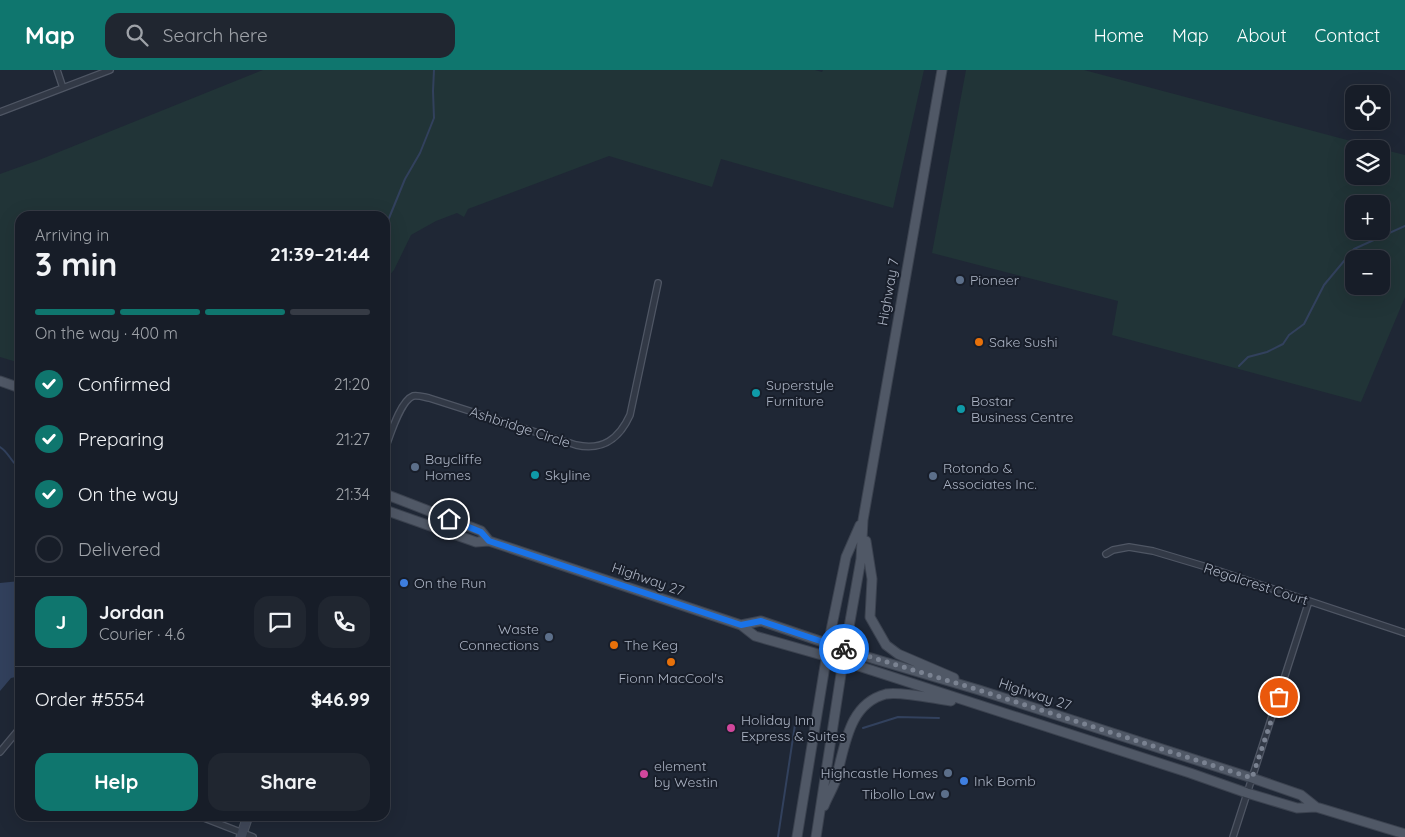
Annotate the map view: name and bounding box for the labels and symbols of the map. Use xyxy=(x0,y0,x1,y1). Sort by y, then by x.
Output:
street label: Highway 7 xyxy=(873,257,903,327)
place label: Pioneer xyxy=(970,271,1020,289)
marker: Pioneer xyxy=(954,274,966,286)
place label: Sake Sushi xyxy=(989,333,1058,351)
marker: Sake Sushi xyxy=(973,336,985,348)
place label: Superstyle Furniture xyxy=(766,376,834,410)
marker: Superstyle Furniture xyxy=(750,387,762,399)
place label: Bostar Business Centre xyxy=(971,392,1074,426)
street label: Ashbridge Circle xyxy=(467,402,573,452)
marker: Bostar Business Centre xyxy=(955,403,967,415)
place label: Baycliffe Homes xyxy=(425,450,482,484)
place label: Rotondo & Associates Inc. xyxy=(943,459,1037,493)
marker: Baycliffe Homes xyxy=(409,461,421,473)
place label: Skyline xyxy=(545,466,591,484)
marker: Skyline xyxy=(529,469,541,481)
marker: Rotondo & Associates Inc. xyxy=(927,470,939,482)
pin xyxy=(428,498,470,540)
street label: Highway 27 xyxy=(609,558,687,600)
street label: Regalcrest Court xyxy=(1202,559,1311,609)
place label: On the Run xyxy=(414,574,486,592)
marker: On the Run xyxy=(398,577,410,589)
place label: Waste Connections xyxy=(459,620,539,654)
courier xyxy=(819,624,869,674)
marker: Waste Connections xyxy=(543,631,555,643)
place label: The Keg xyxy=(624,636,678,654)
marker: The Keg xyxy=(608,639,620,651)
marker: Fionn MacCool's xyxy=(665,656,677,668)
place label: Fionn MacCool's xyxy=(618,669,724,687)
street label: Highway 27 xyxy=(996,674,1074,714)
pin xyxy=(1258,676,1300,718)
place label: Holiday Inn Express & Suites xyxy=(741,711,845,745)
marker: Holiday Inn Express & Suites xyxy=(725,722,737,734)
place label: element by Westin xyxy=(654,757,718,791)
place label: Highcastle Homes xyxy=(821,764,938,782)
marker: Highcastle Homes xyxy=(942,767,954,779)
marker: element by Westin xyxy=(638,768,650,780)
place label: Ink Bomb xyxy=(974,772,1036,790)
marker: Ink Bomb xyxy=(958,775,970,787)
place label: Tibollo Law xyxy=(862,785,935,803)
marker: Tibollo Law xyxy=(939,788,951,800)

